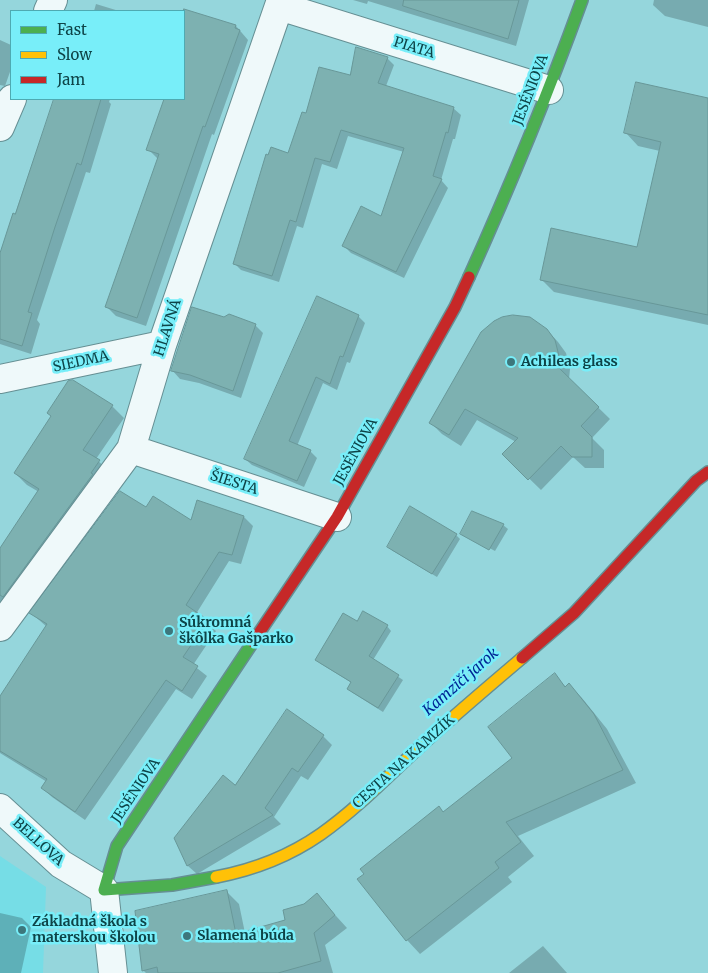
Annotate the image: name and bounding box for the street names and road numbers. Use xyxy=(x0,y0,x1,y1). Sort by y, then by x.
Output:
street label: PIATA xyxy=(391,34,437,62)
street label: JESÉNIOVA xyxy=(510,52,552,128)
street label: HLAVNÁ xyxy=(151,297,185,359)
street label: SIEDMA xyxy=(52,348,110,376)
street label: JESÉNIOVA xyxy=(331,415,381,489)
street label: ŠIESTA xyxy=(208,467,260,499)
street label: CESTA NA KAMZÍK xyxy=(350,712,458,812)
street label: JESÉNIOVA xyxy=(108,755,164,827)
street label: BELLOVA xyxy=(9,815,67,869)

